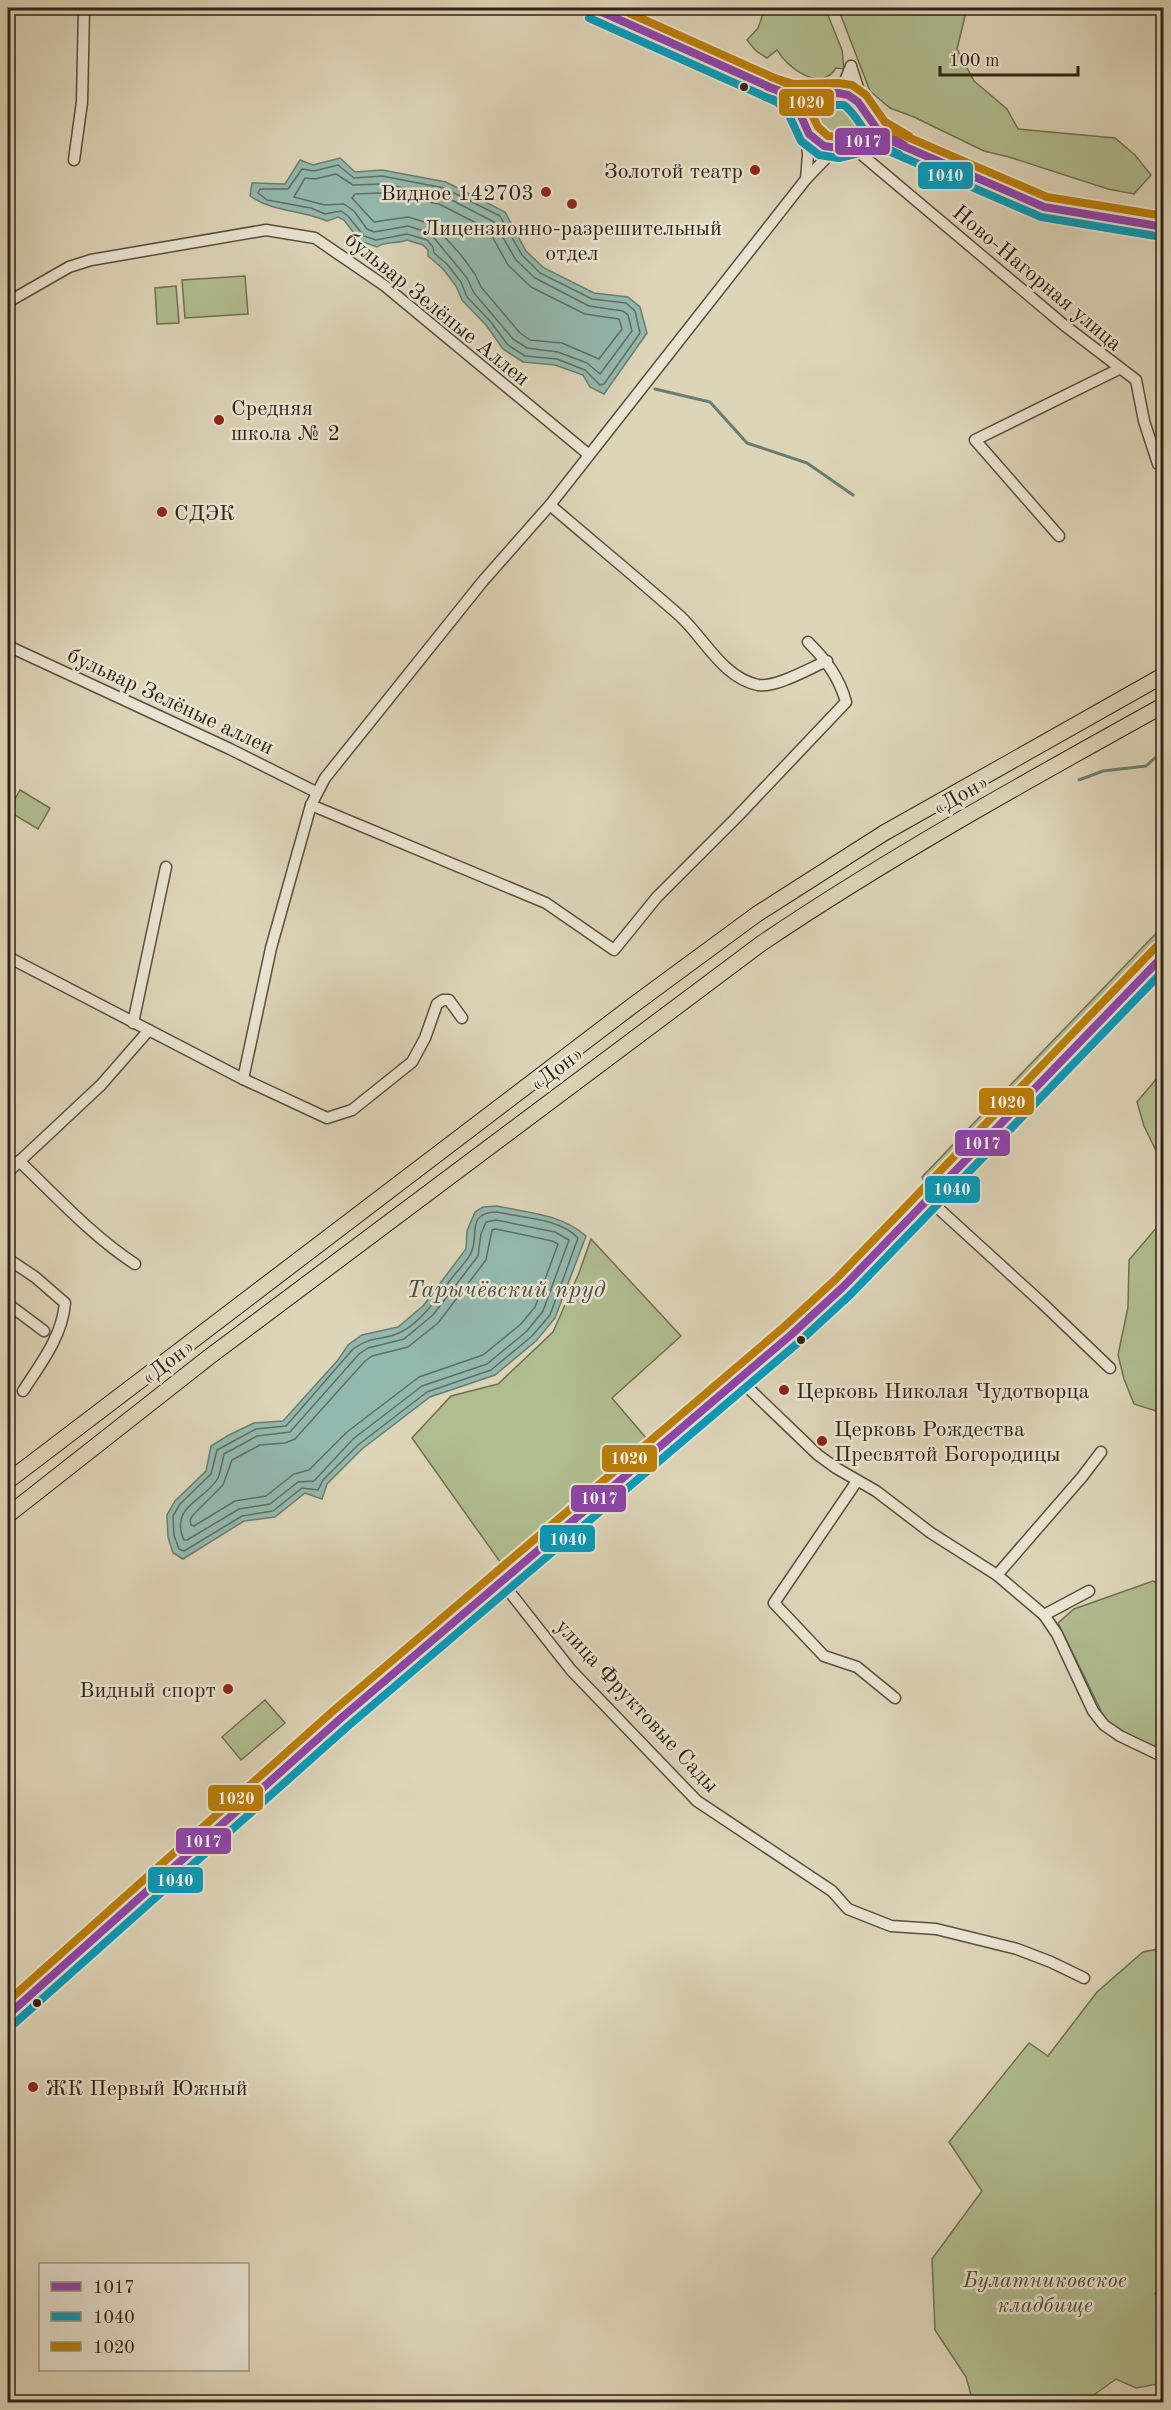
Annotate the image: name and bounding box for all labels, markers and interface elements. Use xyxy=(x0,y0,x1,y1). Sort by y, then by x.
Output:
scale bar xyxy=(940,39,1078,77)
text: 100 m xyxy=(949,52,1000,70)
unlabelled marker xyxy=(738,81,750,93)
line badge: 1020 xyxy=(778,88,835,117)
text: 1020 xyxy=(787,96,825,112)
line badge: 1017 xyxy=(834,127,891,156)
text: 1017 xyxy=(844,135,882,151)
place label: Золотой театр xyxy=(604,161,743,183)
line badge: 1040 xyxy=(917,161,974,190)
marker: Золотой театр xyxy=(748,163,762,177)
text: 1040 xyxy=(926,169,964,185)
place label: Видное 142703 xyxy=(380,183,534,205)
marker: Видное 142703 xyxy=(539,185,553,199)
marker: Лицензионно-разрешительный отдел xyxy=(565,197,579,211)
street label: Ново-Нагорная улица xyxy=(948,201,1126,356)
place label: Лицензионно-разрешительный отдел xyxy=(422,218,722,265)
street label: бульвар Зелёные Аллеи xyxy=(340,228,533,391)
place label: Средняя школа № 2 xyxy=(231,398,340,445)
marker: Средняя школа № 2 xyxy=(212,413,226,427)
place label: СДЭК xyxy=(174,503,235,525)
marker: СДЭК xyxy=(155,505,169,519)
street label: бульвар Зелёные аллеи xyxy=(64,644,277,759)
street label: «Дон» xyxy=(929,771,993,820)
street label: «Дон» xyxy=(526,1043,588,1097)
line badge: 1020 xyxy=(978,1087,1035,1116)
text: 1020 xyxy=(988,1096,1026,1112)
line badge: 1017 xyxy=(954,1129,1011,1157)
text: 1017 xyxy=(963,1137,1001,1153)
line badge: 1040 xyxy=(924,1175,981,1204)
text: 1040 xyxy=(933,1183,971,1199)
water label: Тарычёвский пруд xyxy=(407,1279,606,1303)
unlabelled marker xyxy=(795,1334,807,1346)
street label: «Дон» xyxy=(138,1335,199,1390)
place label: Церковь Николая Чудотворца xyxy=(796,1381,1090,1403)
marker: Церковь Николая Чудотворца xyxy=(777,1383,791,1397)
place label: Церковь Рождества Пресвятой Богородицы xyxy=(834,1419,1060,1466)
marker: Церковь Рождества Пресвятой Богородицы xyxy=(815,1434,829,1448)
line badge: 1020 xyxy=(601,1444,658,1473)
text: 1020 xyxy=(610,1452,648,1468)
line badge: 1017 xyxy=(570,1484,627,1513)
text: 1017 xyxy=(580,1492,618,1508)
line badge: 1040 xyxy=(539,1524,596,1553)
text: 1040 xyxy=(549,1533,587,1549)
street label: улица Фруктовые Сады xyxy=(551,1615,722,1797)
place label: Видный спорт xyxy=(79,1680,216,1702)
marker: Видный спорт xyxy=(221,1682,235,1696)
line badge: 1020 xyxy=(207,1784,264,1812)
text: 1020 xyxy=(217,1792,255,1808)
line badge: 1017 xyxy=(175,1827,232,1855)
text: 1017 xyxy=(184,1835,222,1851)
line badge: 1040 xyxy=(147,1866,204,1894)
text: 1040 xyxy=(156,1874,194,1890)
unlabelled marker xyxy=(31,1997,43,2009)
place label: ЖК Первый Южный xyxy=(45,2078,248,2100)
marker: ЖК Первый Южный xyxy=(26,2080,40,2094)
legend xyxy=(39,2263,249,2371)
park label: Булатниковское кладбище xyxy=(962,2270,1127,2317)
text: 1017 xyxy=(93,2279,135,2297)
text: 1040 xyxy=(93,2309,135,2327)
text: 1020 xyxy=(93,2339,135,2357)

